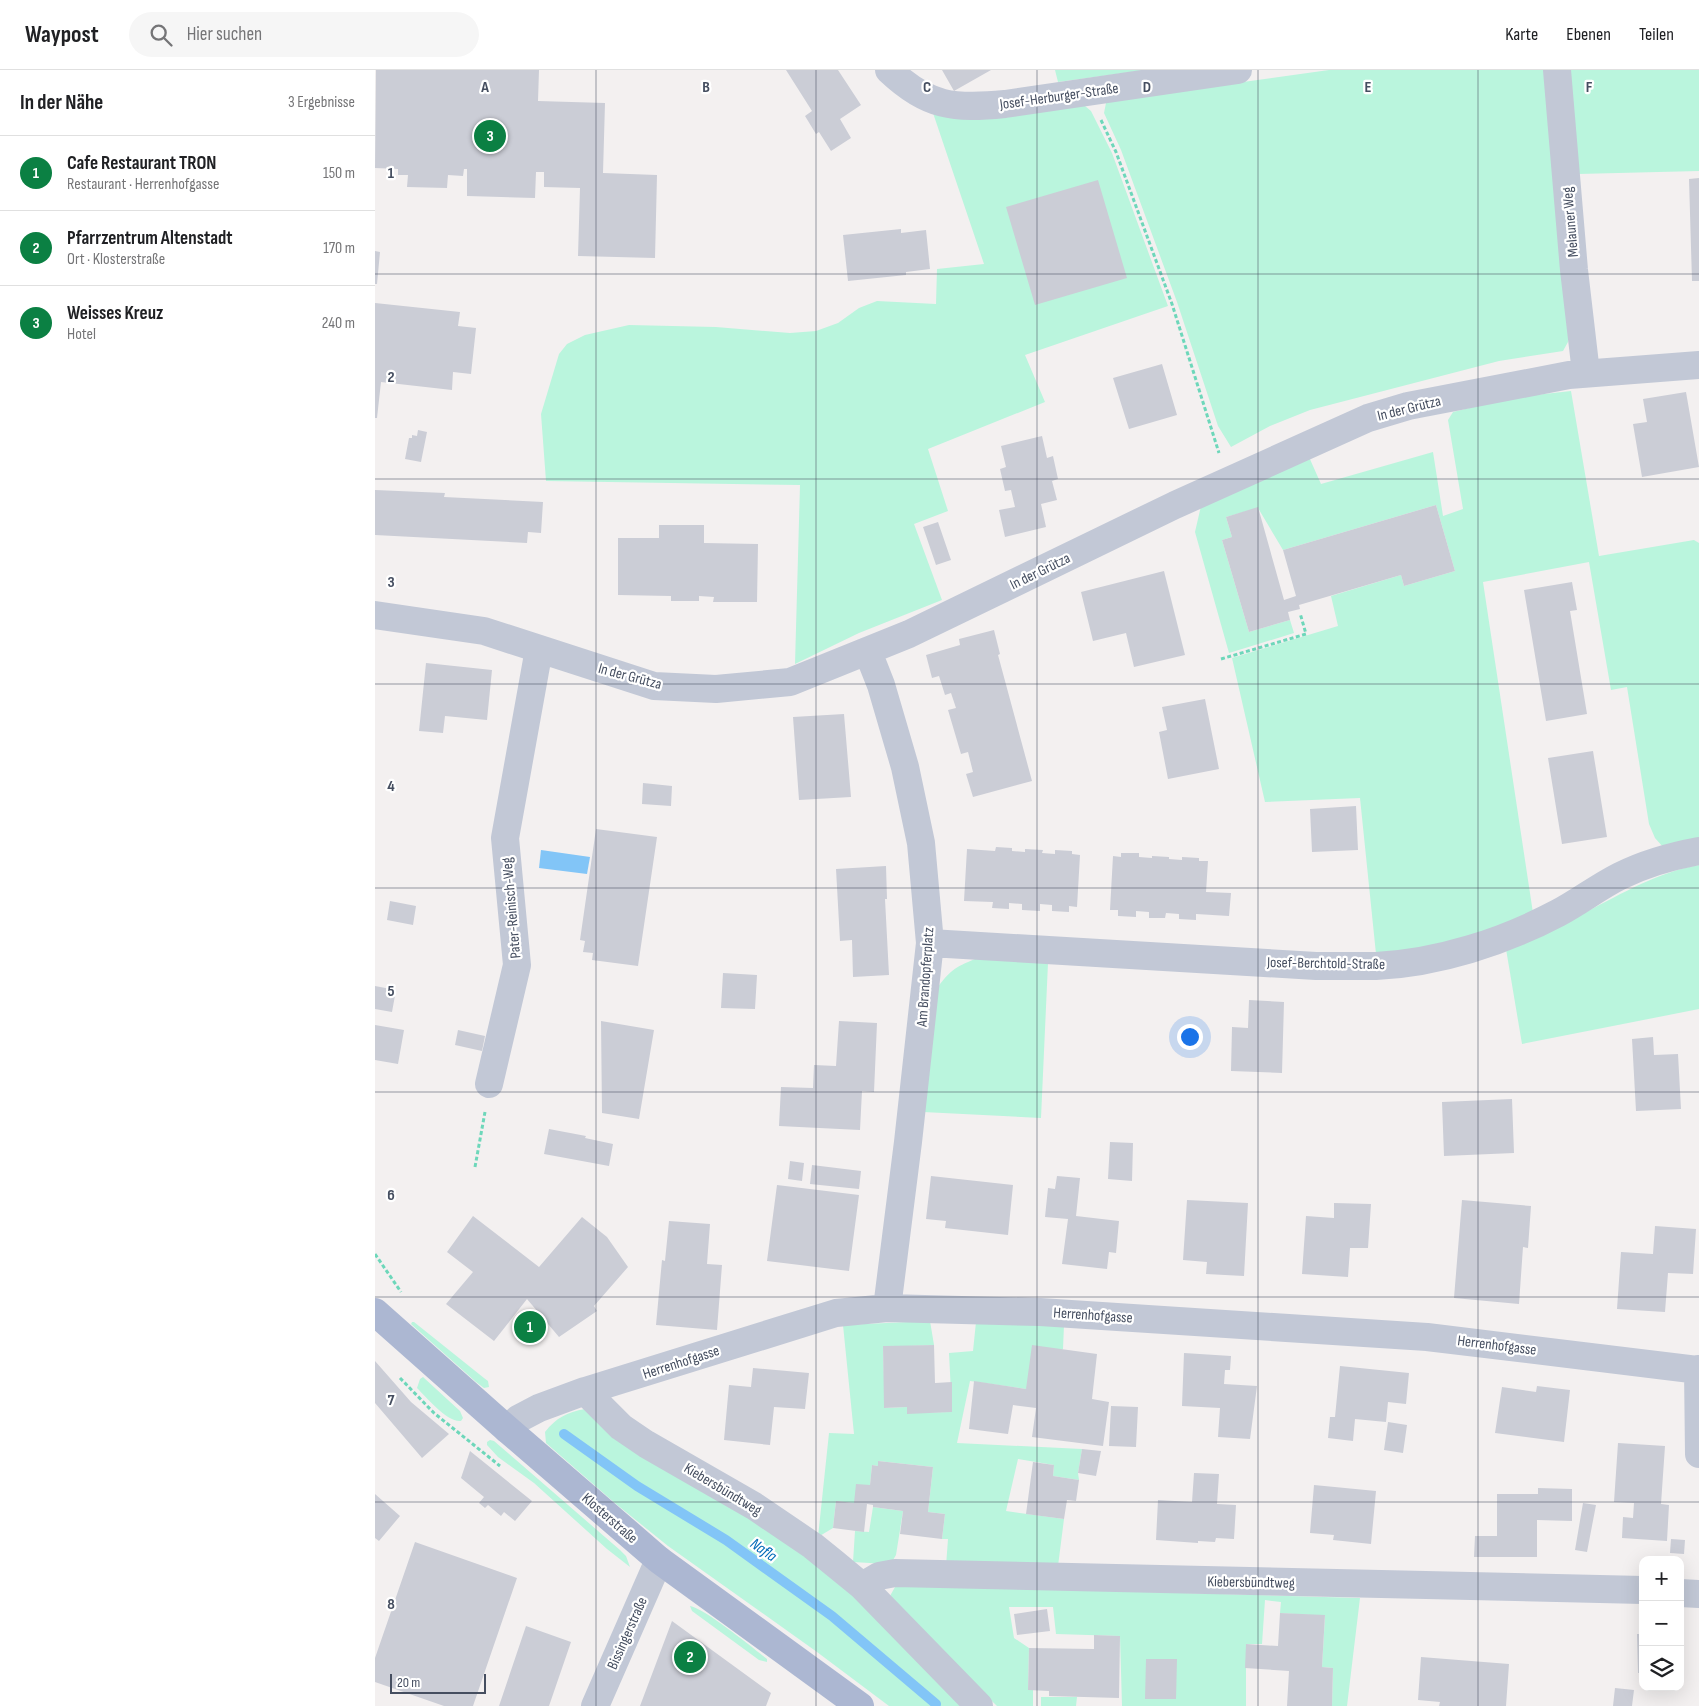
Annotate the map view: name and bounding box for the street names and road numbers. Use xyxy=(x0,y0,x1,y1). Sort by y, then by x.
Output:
street label: Josef-Herburger-Straße xyxy=(998,79,1120,114)
street label: Melauner Weg xyxy=(1558,186,1583,258)
street label: In der Grütza xyxy=(1375,391,1443,426)
street label: In der Grütza xyxy=(1007,549,1074,594)
street label: In der Grütza xyxy=(596,659,664,694)
street label: Pater-Reinisch-Weg xyxy=(498,857,525,959)
street label: Am Brandopferplatz xyxy=(912,926,938,1028)
street label: Josef-Berchtold-Straße xyxy=(1266,953,1385,974)
street label: Herrenhofgasse xyxy=(1053,1303,1133,1328)
street label: Herrenhofgasse xyxy=(1456,1331,1538,1360)
street label: Herrenhofgasse xyxy=(640,1341,722,1384)
street label: Kiebersbündtweg xyxy=(680,1459,765,1520)
street label: Klosterstraße xyxy=(578,1489,642,1548)
street label: Kiebersbündtweg xyxy=(1207,1572,1295,1593)
street label: Bissingerstraße xyxy=(603,1594,652,1672)

